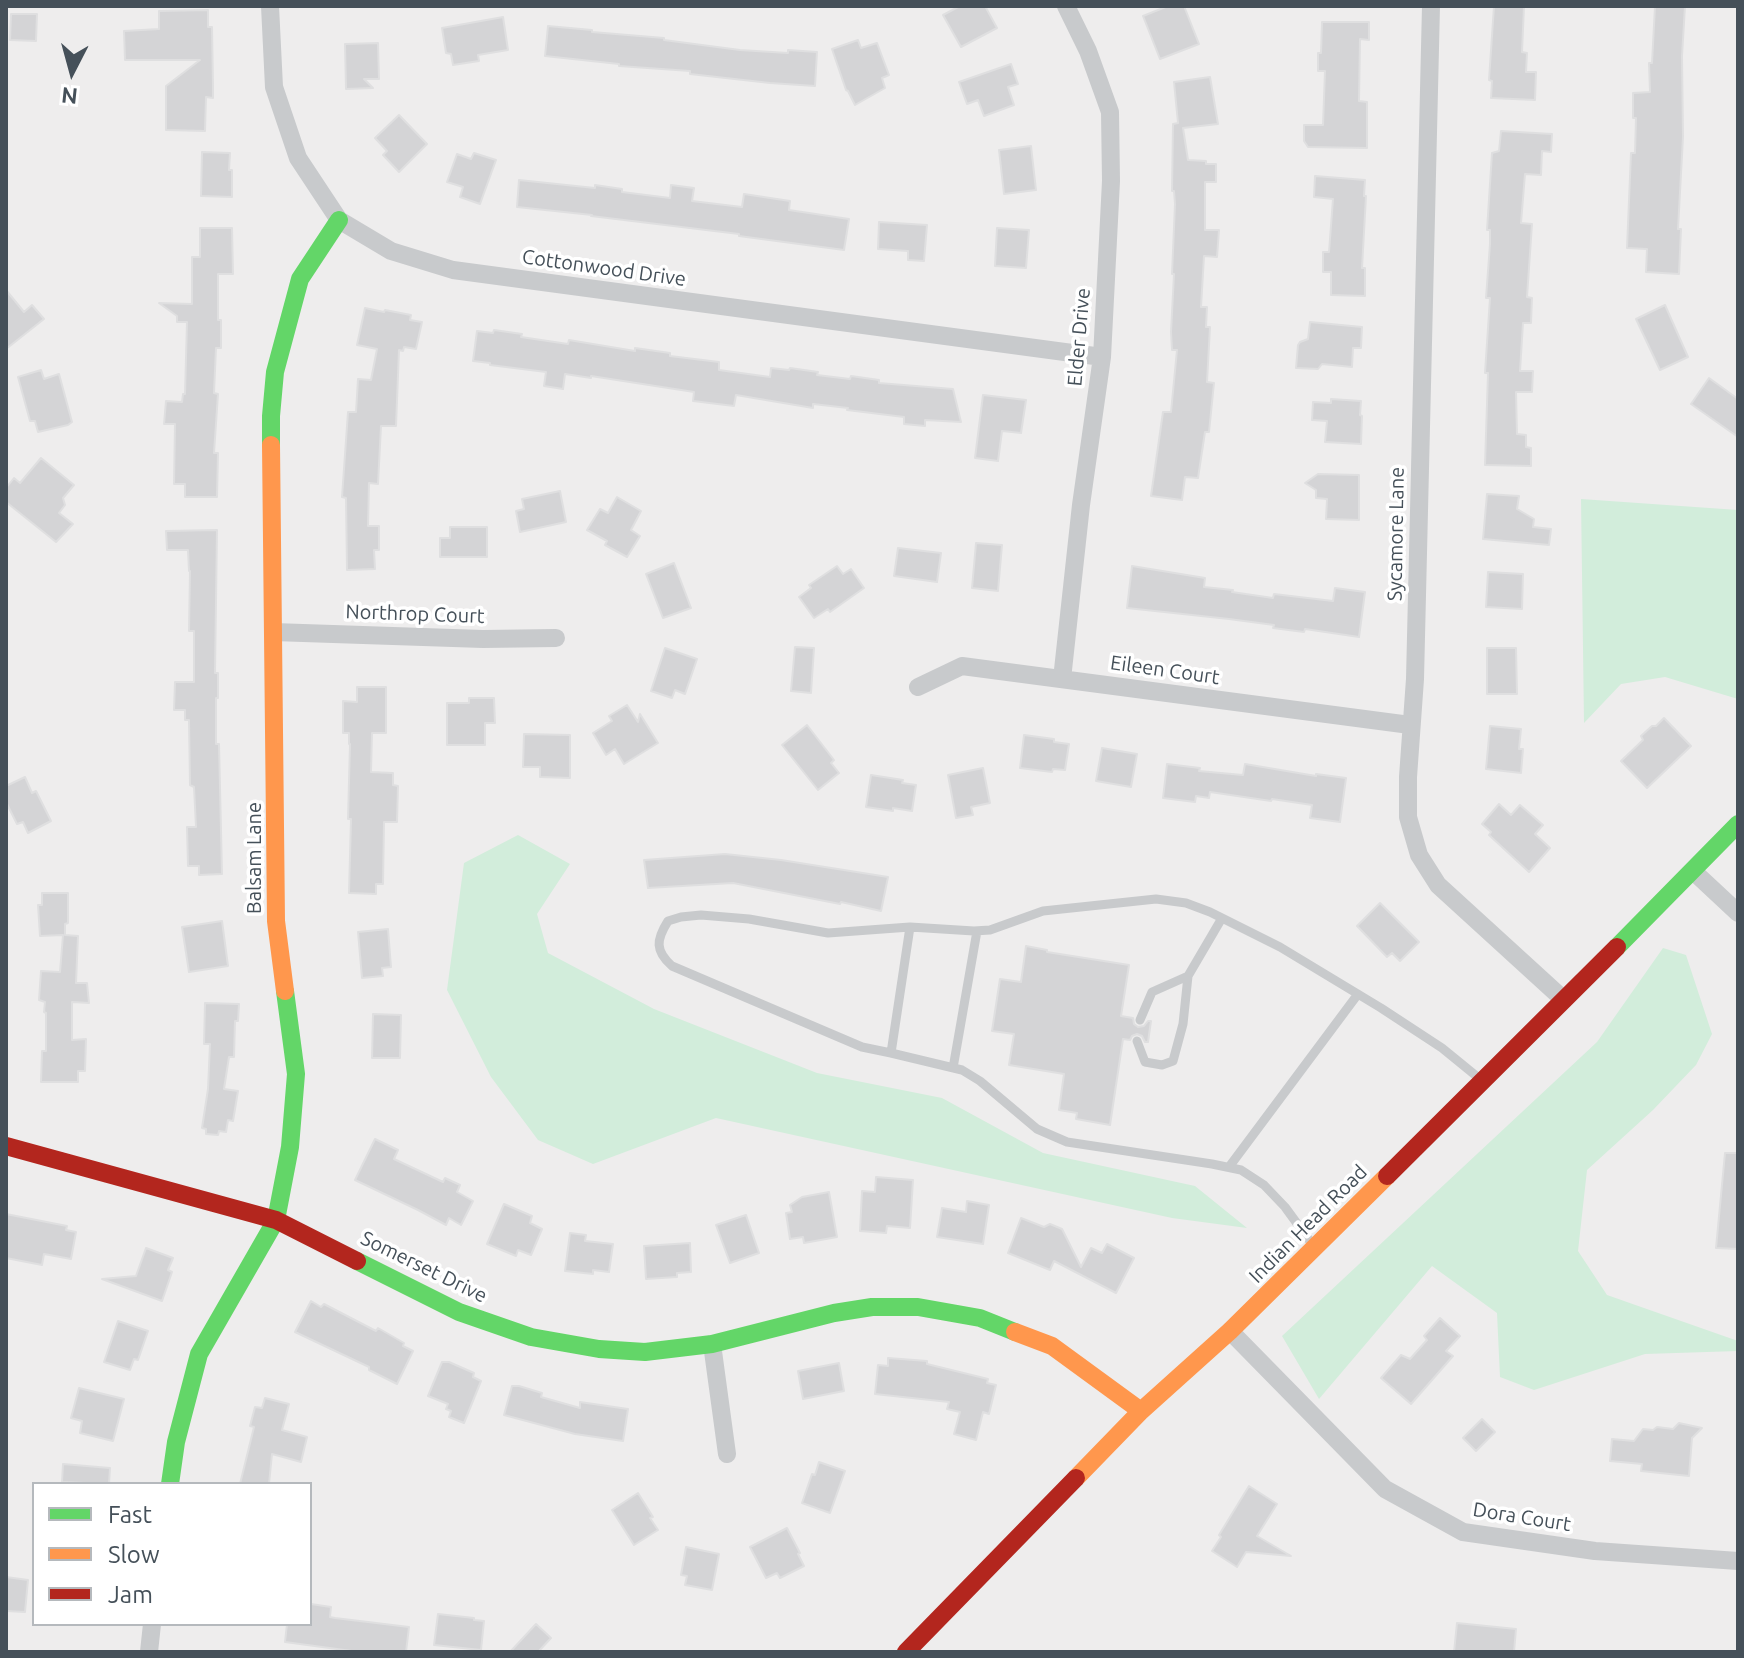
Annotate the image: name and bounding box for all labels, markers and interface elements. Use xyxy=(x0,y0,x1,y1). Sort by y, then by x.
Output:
north arrow xyxy=(32,32,112,112)
text: N xyxy=(60,83,79,110)
street label: Cottonwood Drive xyxy=(521,245,687,291)
street label: Elder Drive xyxy=(1063,287,1095,387)
street label: Sycamore Lane xyxy=(1383,467,1409,601)
street label: Northrop Court xyxy=(345,600,485,628)
street label: Eileen Court xyxy=(1109,650,1221,690)
street label: Balsam Lane xyxy=(242,802,266,914)
street label: Indian Head Road xyxy=(1244,1160,1372,1288)
street label: Somerset Drive xyxy=(357,1226,491,1308)
legend xyxy=(32,1482,312,1626)
street label: Dora Court xyxy=(1471,1497,1573,1537)
text: Fast xyxy=(108,1501,152,1528)
text: Slow xyxy=(108,1541,160,1568)
text: Jam xyxy=(108,1581,153,1608)

